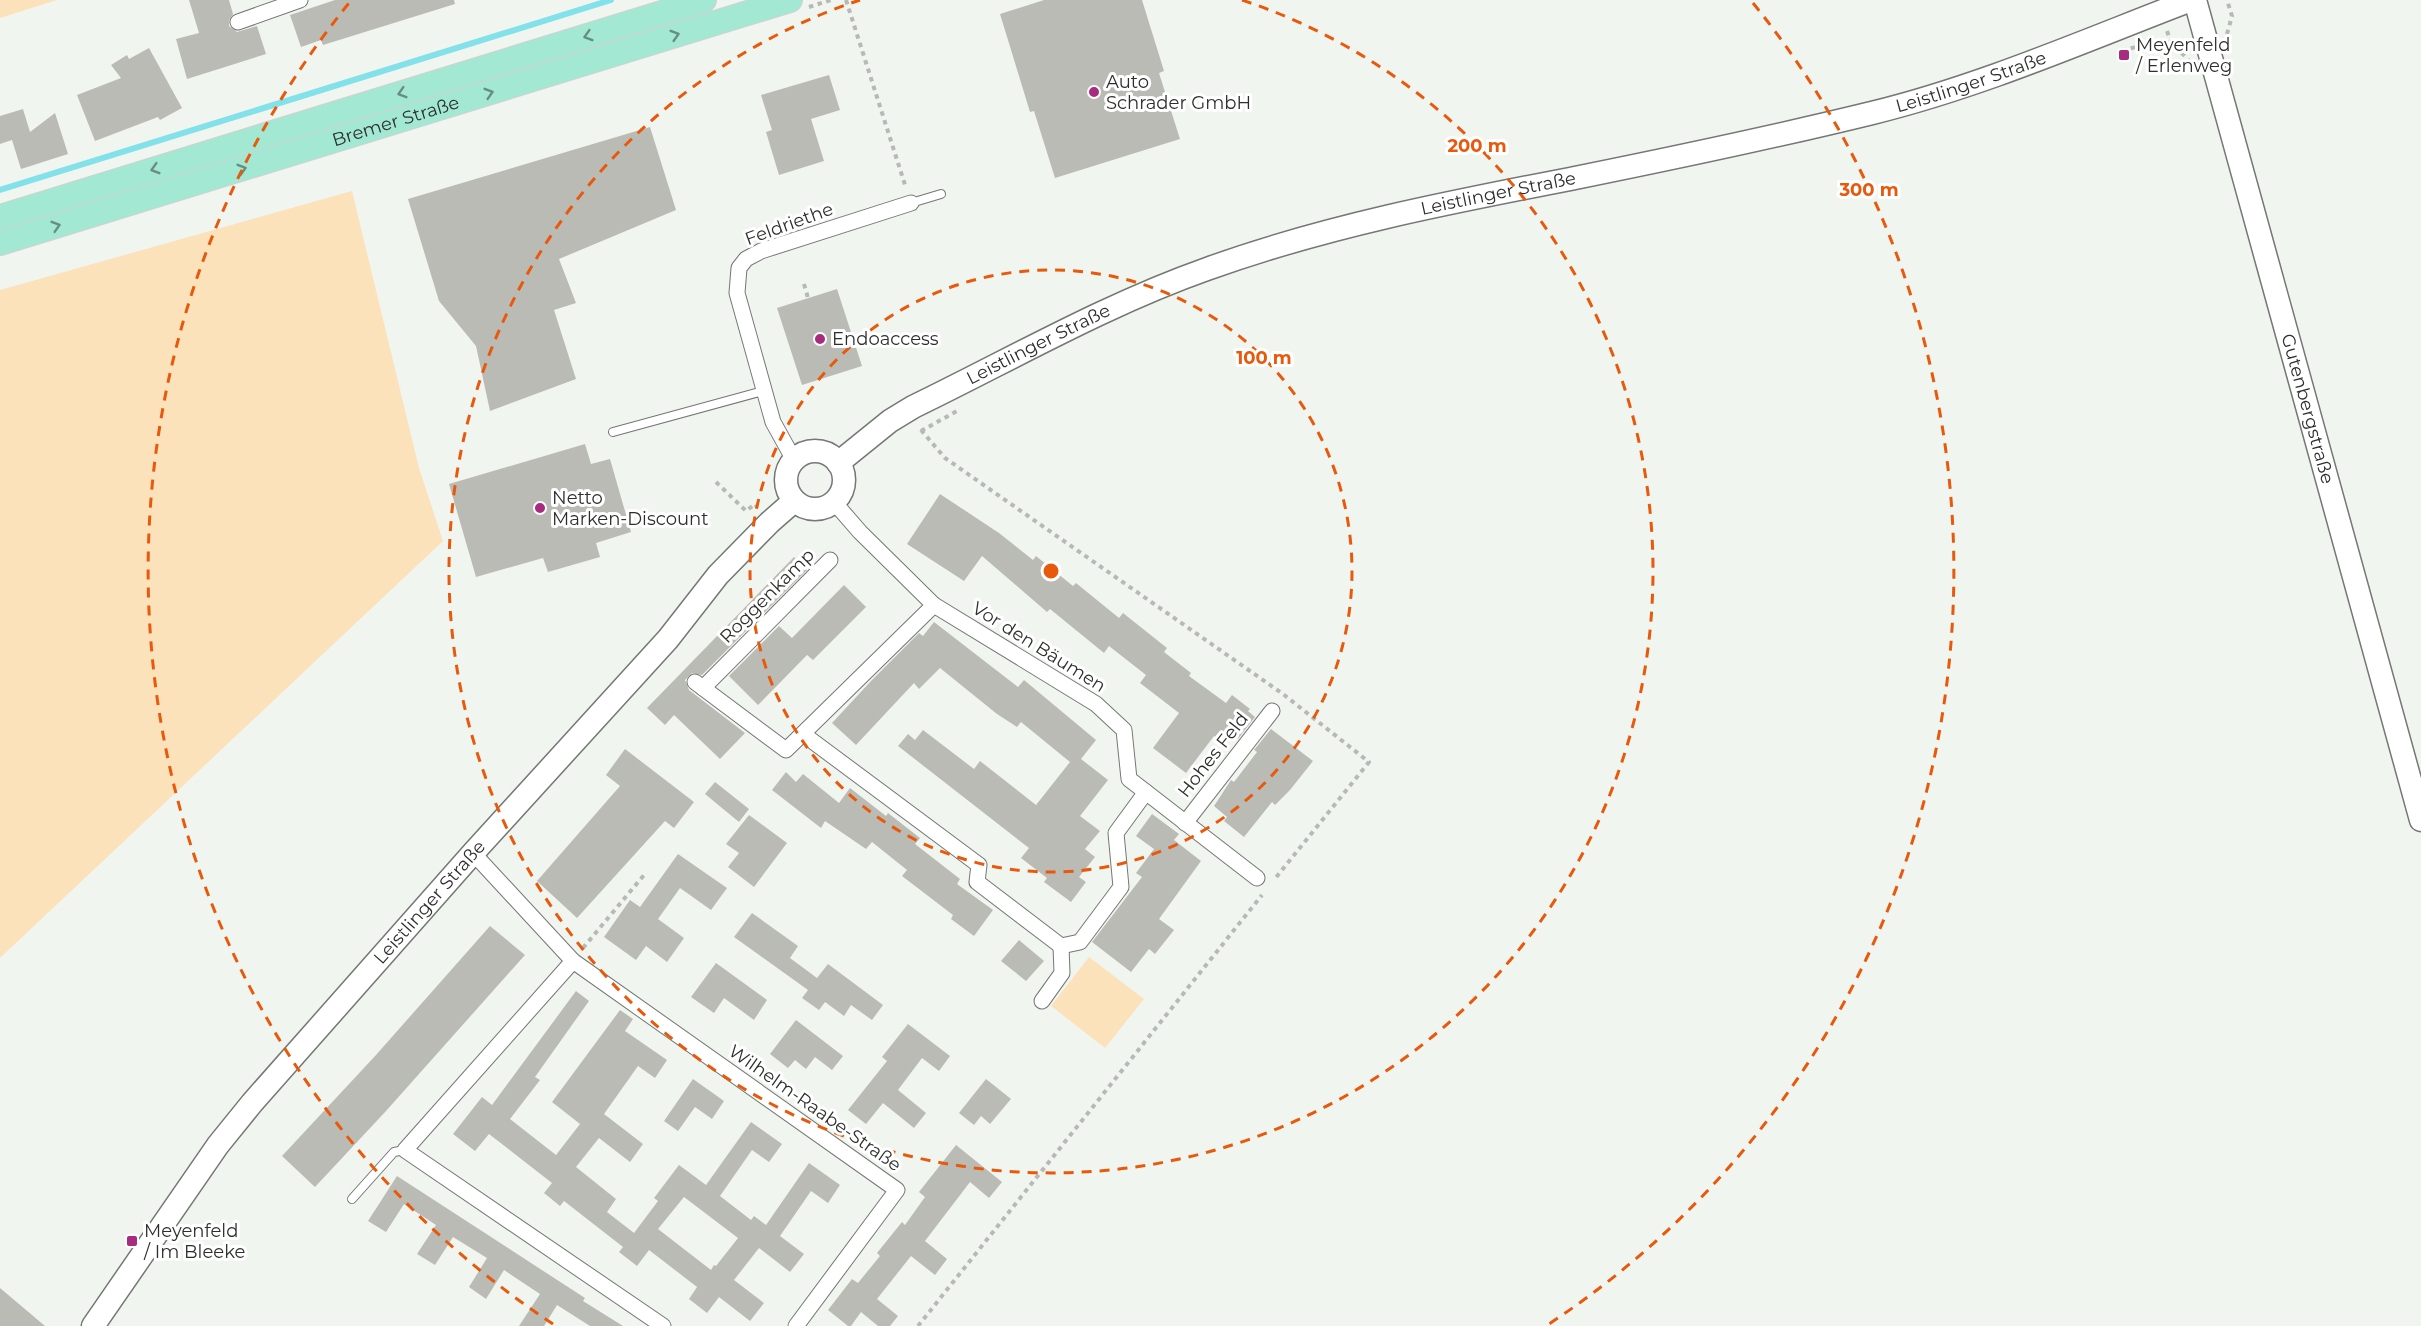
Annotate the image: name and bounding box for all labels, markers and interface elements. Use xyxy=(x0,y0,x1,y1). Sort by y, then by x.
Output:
one-way arrow xyxy=(583,29,594,41)
one-way arrow xyxy=(669,30,680,43)
place label: Meyenfeld / Erlenweg xyxy=(2135,34,2232,77)
street label: Leistlinger Straße xyxy=(1893,46,2050,117)
marker: Meyenfeld / Erlenweg xyxy=(2117,48,2131,62)
place label: Auto Schrader GmbH xyxy=(1106,71,1251,114)
marker: Auto Schrader GmbH xyxy=(1087,85,1101,99)
one-way arrow xyxy=(397,86,408,98)
one-way arrow xyxy=(483,88,494,100)
street label: Bremer Straße xyxy=(329,91,462,151)
text: 200 m xyxy=(1447,135,1507,157)
one-way arrow xyxy=(150,162,161,174)
one-way arrow xyxy=(236,164,247,176)
street label: Leistlinger Straße xyxy=(1419,167,1578,220)
text: 300 m xyxy=(1838,179,1899,201)
street label: Feldriethe xyxy=(742,198,836,250)
one-way arrow xyxy=(50,221,61,233)
street label: Leistlinger Straße xyxy=(963,299,1114,389)
place label: Endoaccess xyxy=(832,328,939,350)
street label: Gutenbergstraße xyxy=(2277,331,2339,486)
marker: Endoaccess xyxy=(813,332,827,346)
text: 100 m xyxy=(1236,347,1292,369)
place label: Netto Marken-Discount xyxy=(552,487,709,530)
marker: Netto Marken-Discount xyxy=(533,501,547,515)
street label: Roggenkamp xyxy=(715,544,819,648)
centre of rings xyxy=(1041,561,1061,581)
street label: Vor den Bäumen xyxy=(968,597,1110,697)
street label: Hohes Feld xyxy=(1173,708,1253,802)
street label: Leistlinger Straße xyxy=(369,836,490,969)
street label: Wilhelm-Raabe-Straße xyxy=(724,1040,906,1176)
place label: Meyenfeld / Im Bleeke xyxy=(143,1220,246,1263)
marker: Meyenfeld / Im Bleeke xyxy=(125,1234,139,1248)

